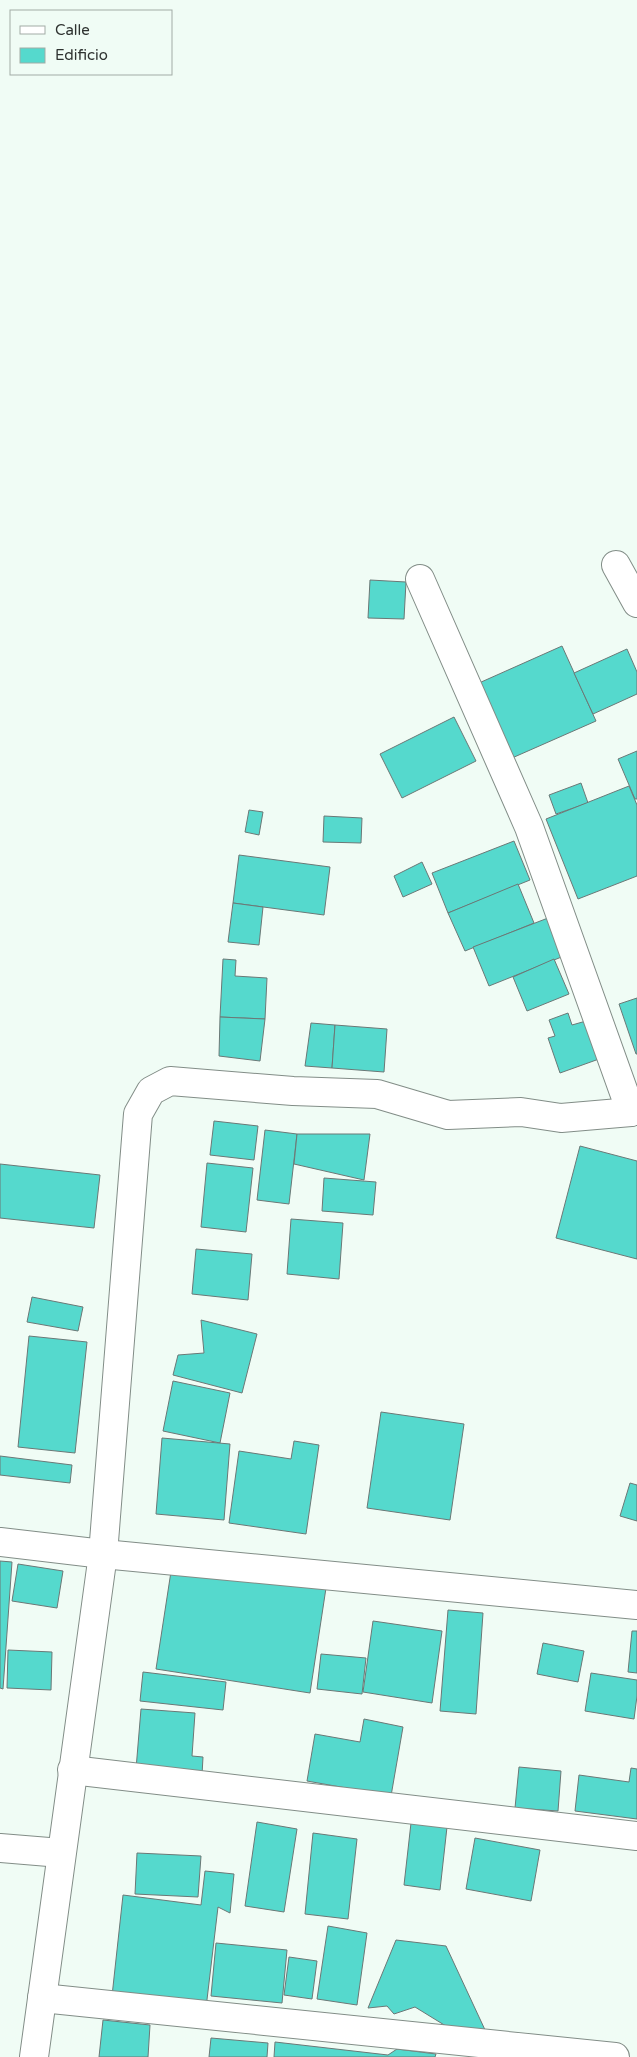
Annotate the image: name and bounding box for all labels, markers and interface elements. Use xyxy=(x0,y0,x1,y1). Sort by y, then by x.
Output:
legend xyxy=(10,10,172,75)
text: Calle xyxy=(55,21,90,39)
text: Edificio xyxy=(55,46,108,64)

